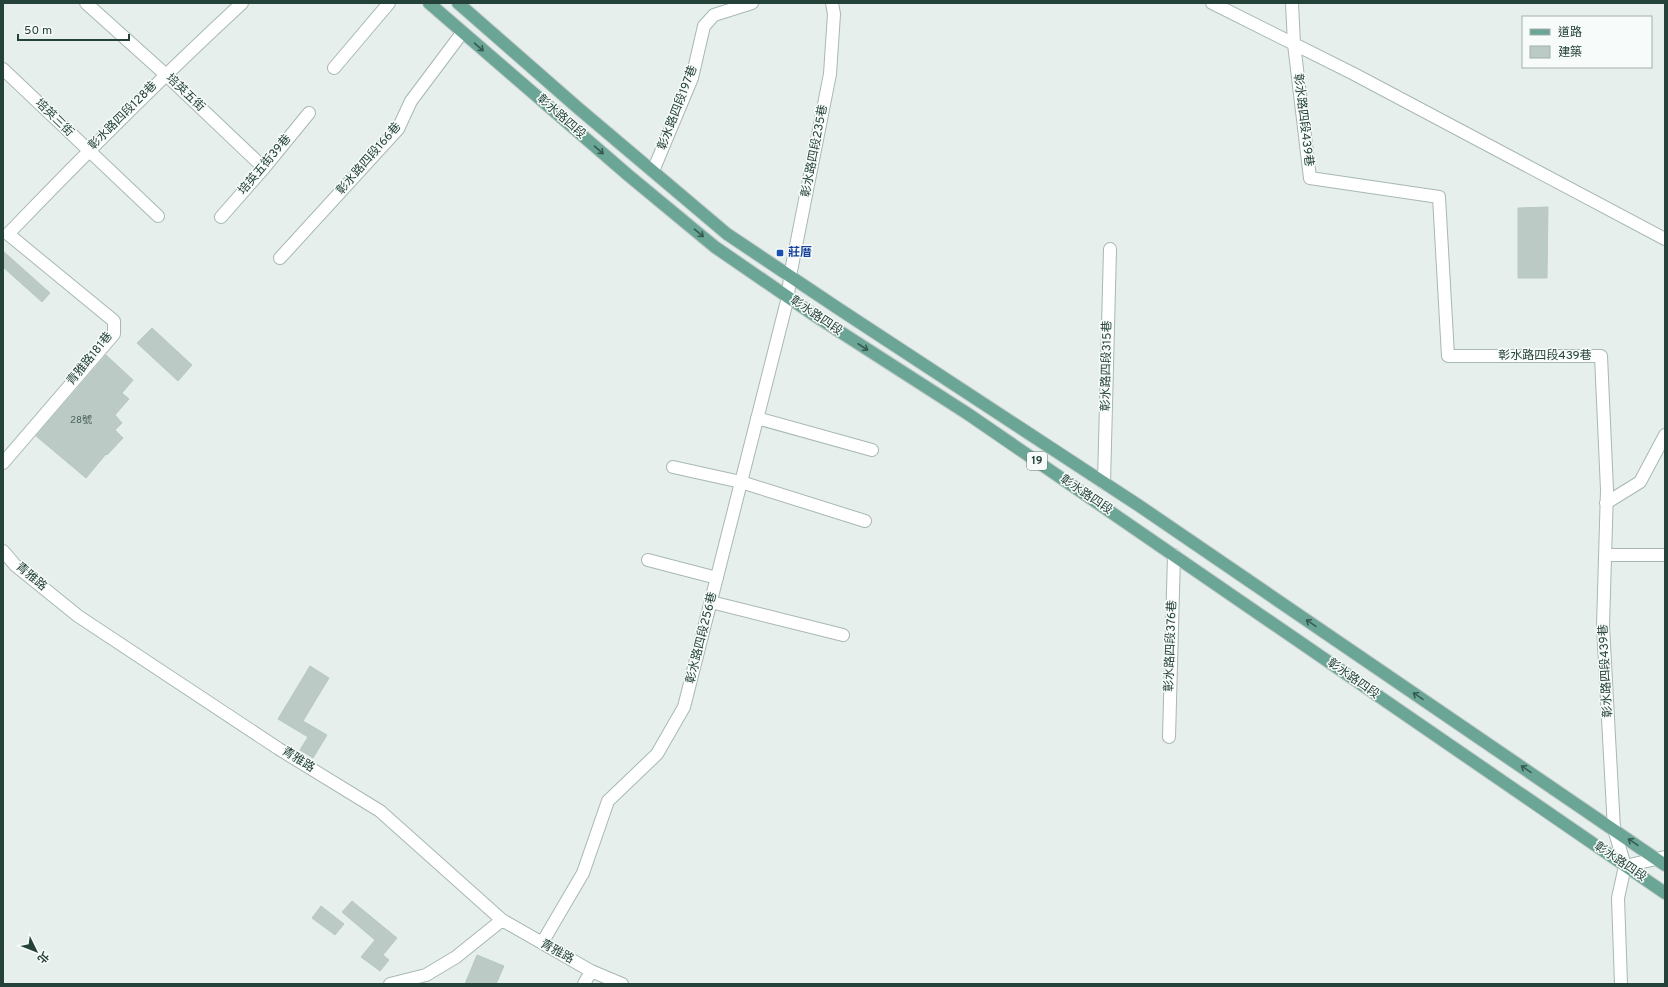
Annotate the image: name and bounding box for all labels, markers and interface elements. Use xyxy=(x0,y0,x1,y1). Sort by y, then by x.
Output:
scale bar xyxy=(18,16,129,42)
legend xyxy=(1522,16,1652,68)
text: 50 m xyxy=(24,23,52,39)
text: 道路 xyxy=(1558,25,1582,41)
one-way arrow xyxy=(474,43,484,52)
text: 建築 xyxy=(1558,45,1582,61)
street label: 彰水路四段197巷 xyxy=(654,63,702,153)
street label: 培英五街 xyxy=(162,71,208,115)
street label: 彰水路四段439巷 xyxy=(1289,73,1317,167)
street label: 彰水路四段128巷 xyxy=(85,78,161,154)
street label: 彰水路四段 xyxy=(533,91,589,143)
street label: 培英三街 xyxy=(31,96,77,140)
street label: 彰水路四段235巷 xyxy=(798,103,832,199)
street label: 彰水路四段166巷 xyxy=(333,119,405,199)
street label: 培英五街39巷 xyxy=(235,131,295,199)
one-way arrow xyxy=(594,146,604,155)
one-way arrow xyxy=(693,229,704,238)
place label: 莊厝 xyxy=(788,245,812,261)
marker: 莊厝 xyxy=(775,248,785,258)
street label: 彰水路四段 xyxy=(787,293,845,339)
street label: 彰水路四段315巷 xyxy=(1098,320,1116,412)
street label: 青雅路181巷 xyxy=(64,329,116,389)
one-way arrow xyxy=(857,343,868,351)
street label: 彰水路四段439巷 xyxy=(1498,348,1592,364)
house number: 28號 xyxy=(70,414,92,427)
road number: 19 xyxy=(1027,452,1047,470)
street label: 彰水路四段 xyxy=(1057,472,1115,518)
street label: 青雅路 xyxy=(12,559,50,595)
street label: 彰水路四段256巷 xyxy=(683,590,721,686)
street label: 彰水路四段376巷 xyxy=(1161,600,1181,692)
one-way arrow xyxy=(1306,619,1317,627)
street label: 彰水路四段439巷 xyxy=(1596,624,1616,718)
street label: 彰水路四段 xyxy=(1324,655,1382,703)
one-way arrow xyxy=(1413,692,1424,700)
street label: 青雅路 xyxy=(278,744,318,776)
one-way arrow xyxy=(1520,765,1531,773)
one-way arrow xyxy=(1628,838,1639,846)
street label: 彰水路四段 xyxy=(1591,839,1649,885)
north arrow xyxy=(16,931,56,971)
street label: 青雅路 xyxy=(537,936,577,968)
text: 北 xyxy=(34,948,51,966)

